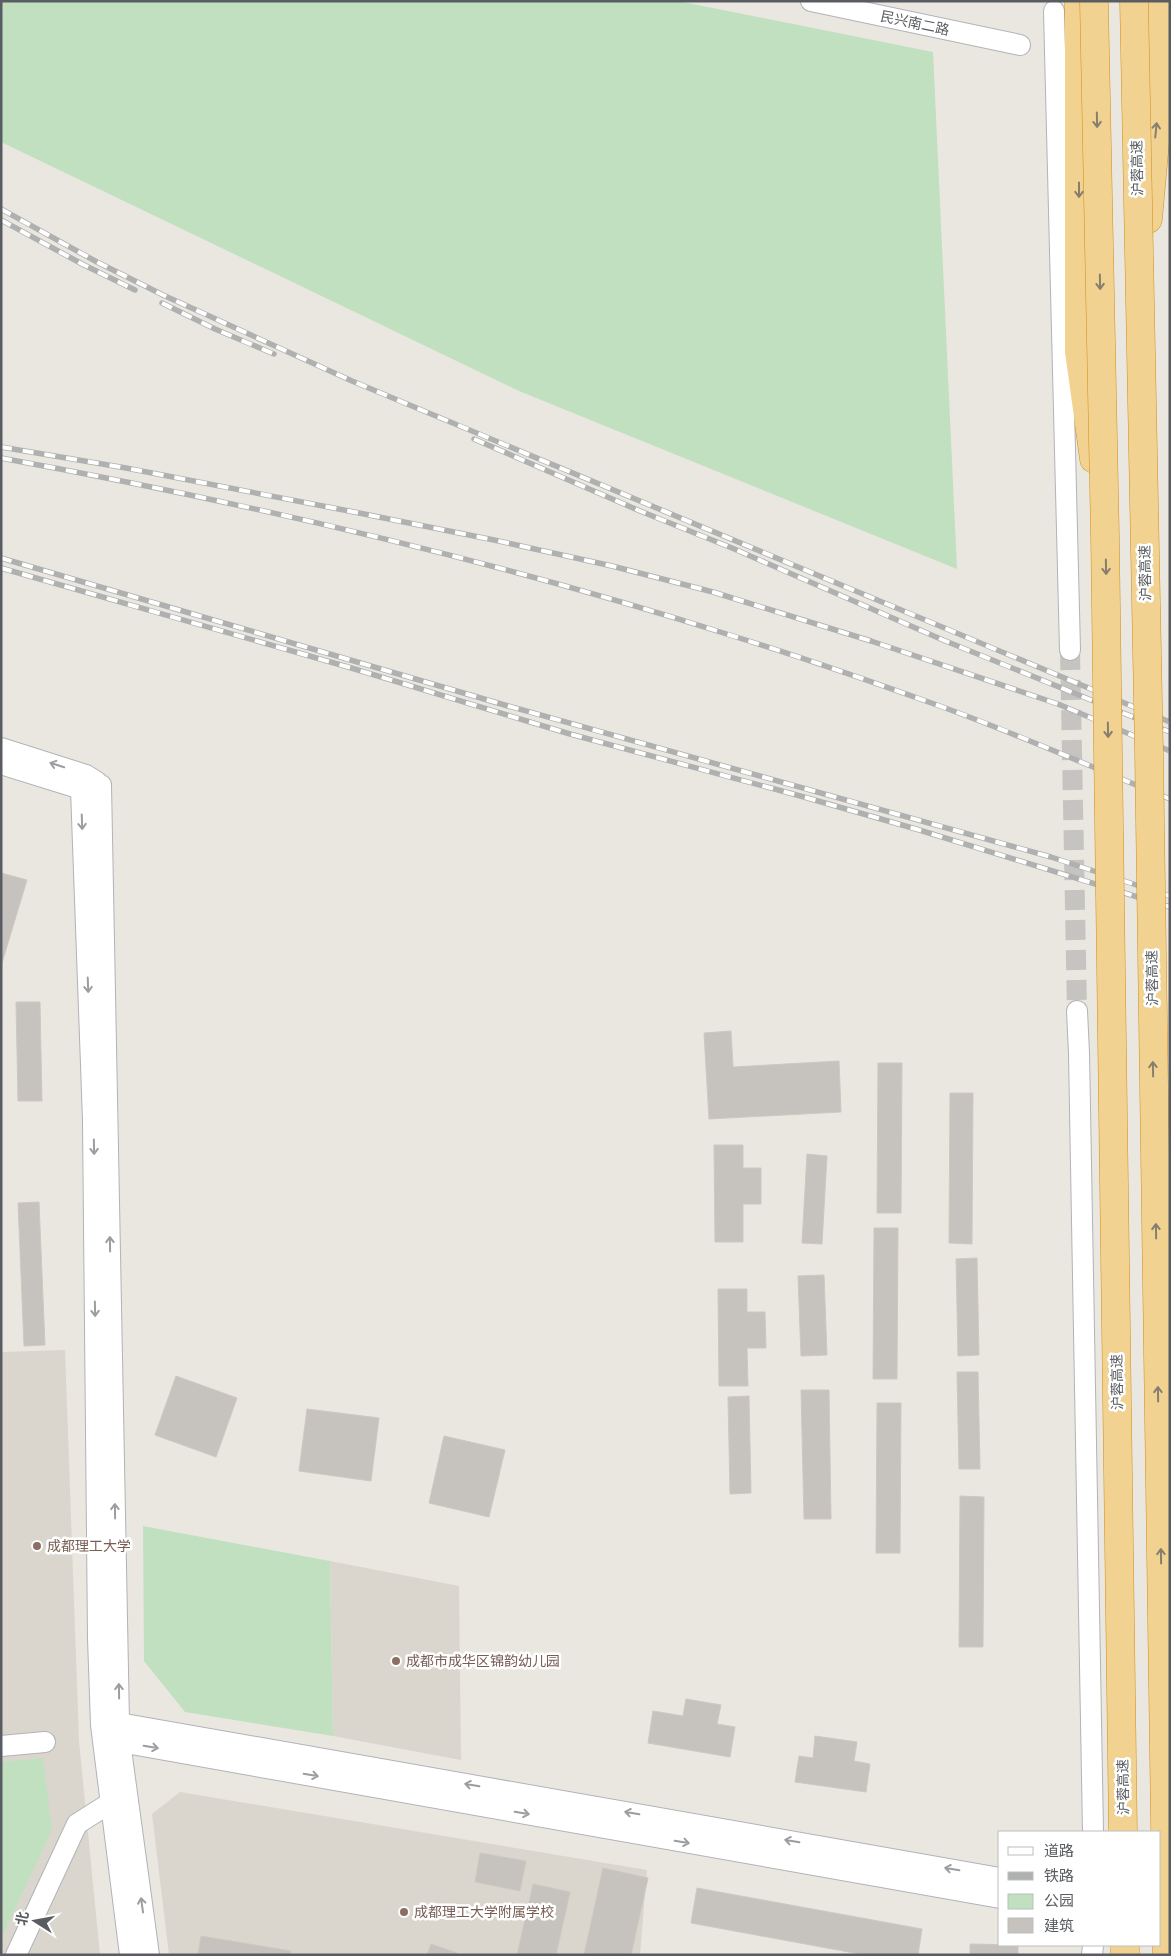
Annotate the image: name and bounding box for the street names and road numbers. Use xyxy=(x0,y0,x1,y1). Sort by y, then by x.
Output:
street label: 民兴南二路 xyxy=(879,8,951,38)
street label: 沪蓉高速 xyxy=(1129,140,1145,196)
street label: 沪蓉高速 xyxy=(1137,545,1153,601)
street label: 沪蓉高速 xyxy=(1144,950,1160,1006)
street label: 沪蓉高速 xyxy=(1109,1354,1125,1410)
street label: 沪蓉高速 xyxy=(1115,1759,1131,1815)

